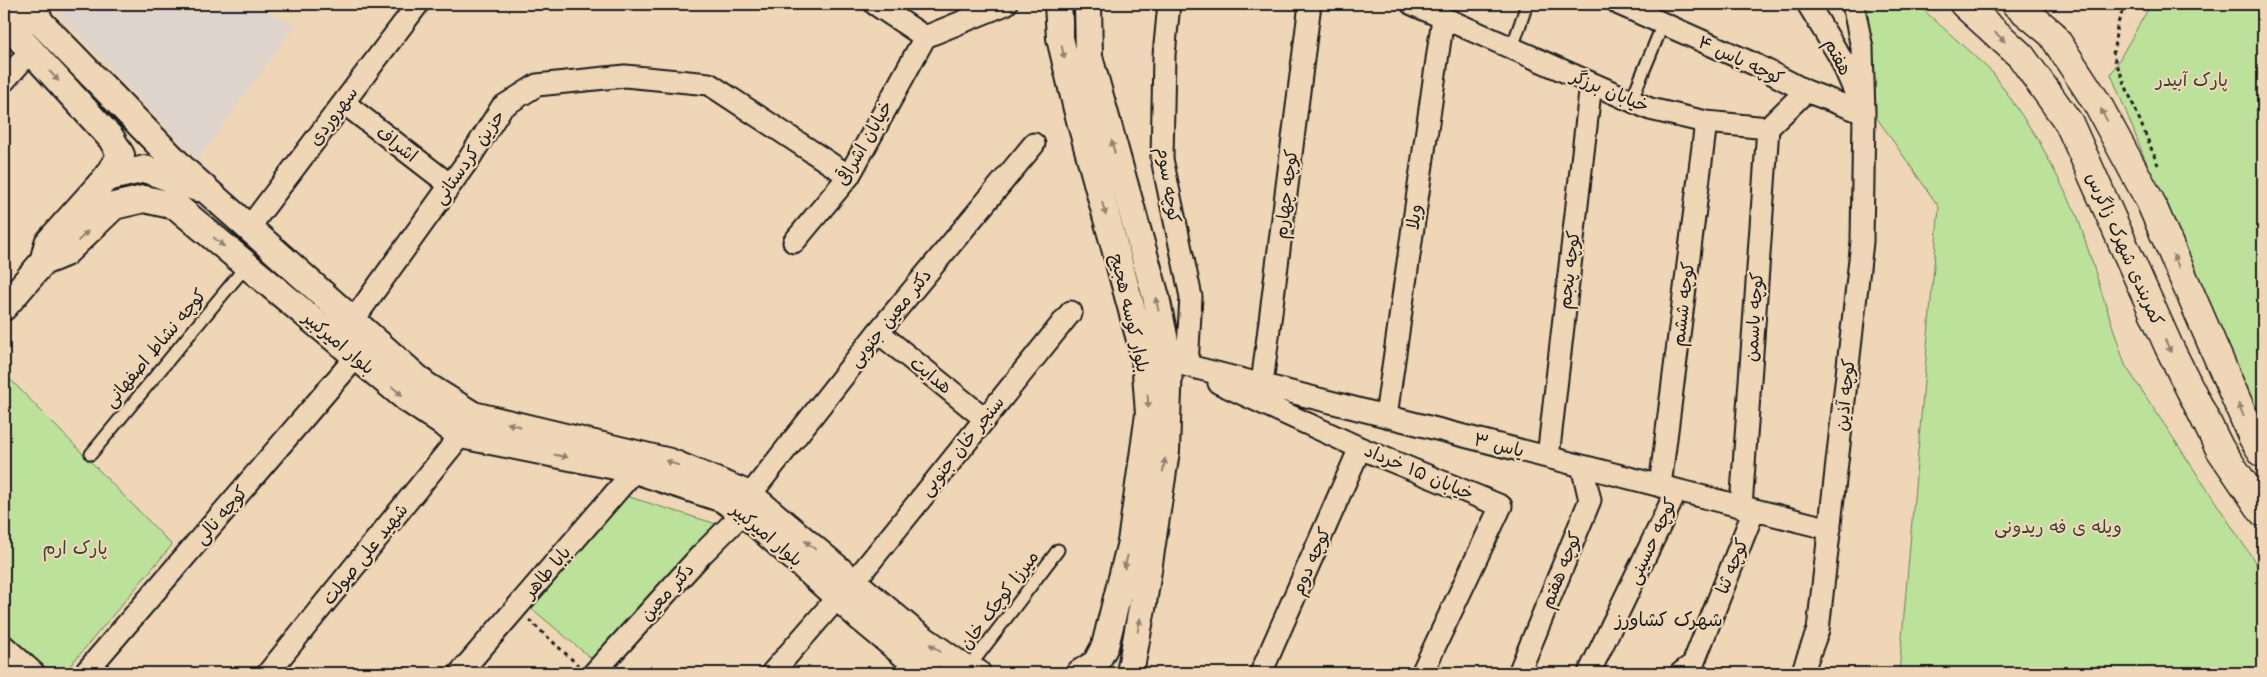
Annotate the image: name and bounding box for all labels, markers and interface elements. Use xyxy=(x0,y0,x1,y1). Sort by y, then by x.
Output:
street label: کوچه یاس ۴ xyxy=(1694,27,1789,90)
one-way arrow xyxy=(1993,31,2005,43)
street label: هفتم xyxy=(1817,33,1860,81)
one-way arrow xyxy=(1059,45,1067,60)
street label: خیابان برزگر xyxy=(1566,60,1654,118)
park label: پارک آبیدر xyxy=(2154,65,2228,92)
one-way arrow xyxy=(48,69,60,81)
street label: سهروردی xyxy=(300,80,363,151)
street label: خیابان اشراقی xyxy=(827,95,898,190)
street label: حزین کردستانی xyxy=(425,103,510,209)
one-way arrow xyxy=(2100,108,2108,122)
street label: اشراف xyxy=(371,118,424,168)
one-way arrow xyxy=(1109,140,1117,155)
street label: کوچه سوم xyxy=(1149,145,1190,225)
street label: کوچه چهارم xyxy=(1266,147,1305,240)
street label: کمربندی شهرک زاگرس xyxy=(2080,167,2172,330)
one-way arrow xyxy=(1101,202,1109,217)
street label: ویلا xyxy=(1397,202,1428,231)
street label: کوچه پنجم xyxy=(1549,229,1588,311)
one-way arrow xyxy=(77,230,89,242)
one-way arrow xyxy=(212,236,225,247)
street label: بلوار کوسه هجیج xyxy=(1105,250,1158,375)
one-way arrow xyxy=(2172,254,2180,268)
street label: کوچه ششم xyxy=(1663,260,1702,348)
street label: دکتر معین جنوبی xyxy=(841,262,937,372)
street label: کوچه یاسمن xyxy=(1736,271,1769,363)
street label: کوچه نشاط اصفهانی xyxy=(96,281,212,412)
one-way arrow xyxy=(1153,296,1161,311)
street label: بلوار امیرکبیر xyxy=(297,302,382,380)
one-way arrow xyxy=(2164,338,2173,353)
street label: هدایت xyxy=(905,348,959,399)
street label: کوچه آذین xyxy=(1826,357,1861,433)
one-way arrow xyxy=(391,385,403,397)
street label: سنجر خان جنوبی xyxy=(912,389,1010,501)
one-way arrow xyxy=(1144,393,1152,409)
one-way arrow xyxy=(2236,403,2244,417)
one-way arrow xyxy=(506,421,521,429)
street label: یاس ۳ xyxy=(1471,424,1527,463)
street label: خیابان ۱۵ خرداد xyxy=(1361,435,1478,506)
one-way arrow xyxy=(554,452,570,460)
one-way arrow xyxy=(1160,456,1168,472)
one-way arrow xyxy=(664,459,679,467)
street label: کوچه نالی xyxy=(187,478,253,549)
street label: کوچه حسینی xyxy=(1619,492,1683,588)
street label: بلوار امیرکبیر xyxy=(725,494,810,572)
street label: شهید علی صولت xyxy=(314,496,413,610)
park label: ویله ی فه ریدونی xyxy=(1994,512,2122,539)
street label: کوچه دوم xyxy=(1283,522,1338,599)
street label: کوچه هفتم xyxy=(1532,527,1589,613)
park label: پارک ارم xyxy=(42,533,108,562)
street label: کوچه ثنا xyxy=(1707,533,1754,597)
street label: بابا طاهر xyxy=(514,539,576,605)
one-way arrow xyxy=(803,539,816,550)
street label: میرزا کوچک خان xyxy=(951,544,1044,654)
one-way arrow xyxy=(1122,554,1130,569)
street label: دکتر معین xyxy=(632,556,699,626)
district label: شهرک کشاورز xyxy=(1613,604,1723,632)
one-way arrow xyxy=(1135,618,1143,633)
one-way arrow xyxy=(929,643,942,653)

